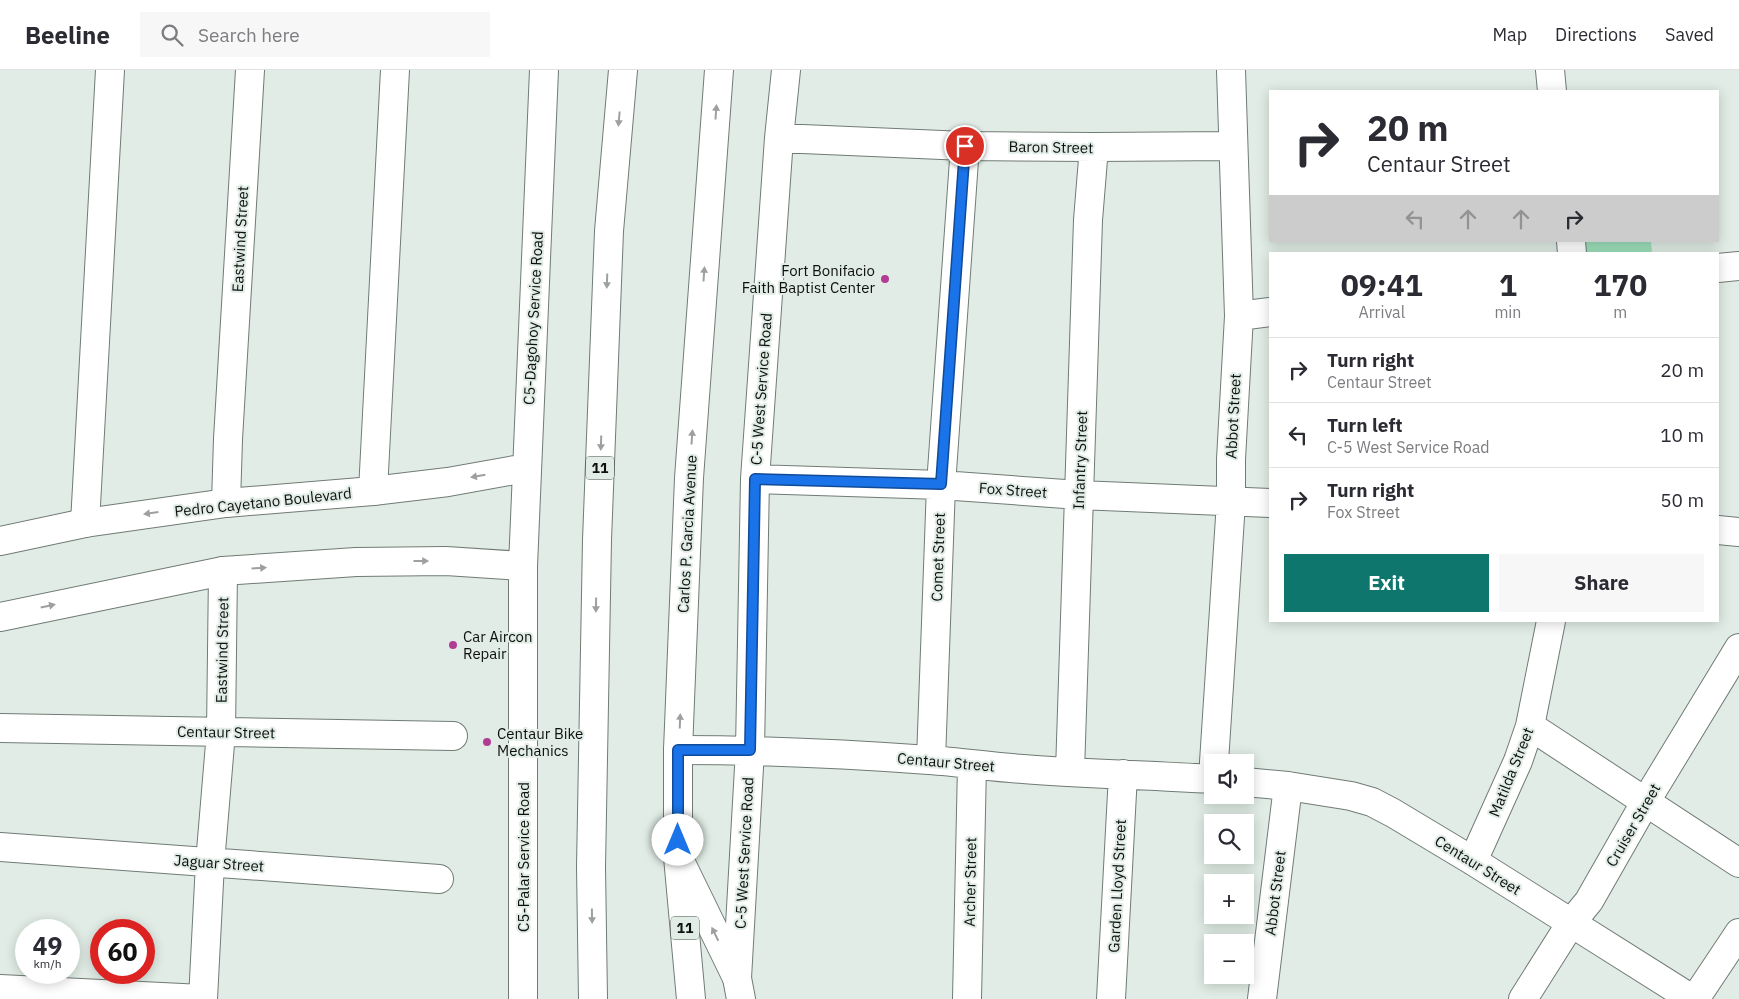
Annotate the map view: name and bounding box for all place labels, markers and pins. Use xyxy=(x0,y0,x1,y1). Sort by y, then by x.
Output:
pin xyxy=(944,125,986,167)
place label: Fort Bonifacio Faith Baptist Center xyxy=(742,261,875,297)
marker: Fort Bonifacio Faith Baptist Center xyxy=(879,273,891,285)
place label: Car Aircon Repair xyxy=(463,627,533,663)
marker: Car Aircon Repair xyxy=(447,639,459,651)
place label: Centaur Bike Mechanics xyxy=(497,724,583,760)
marker: Centaur Bike Mechanics xyxy=(481,736,493,748)

